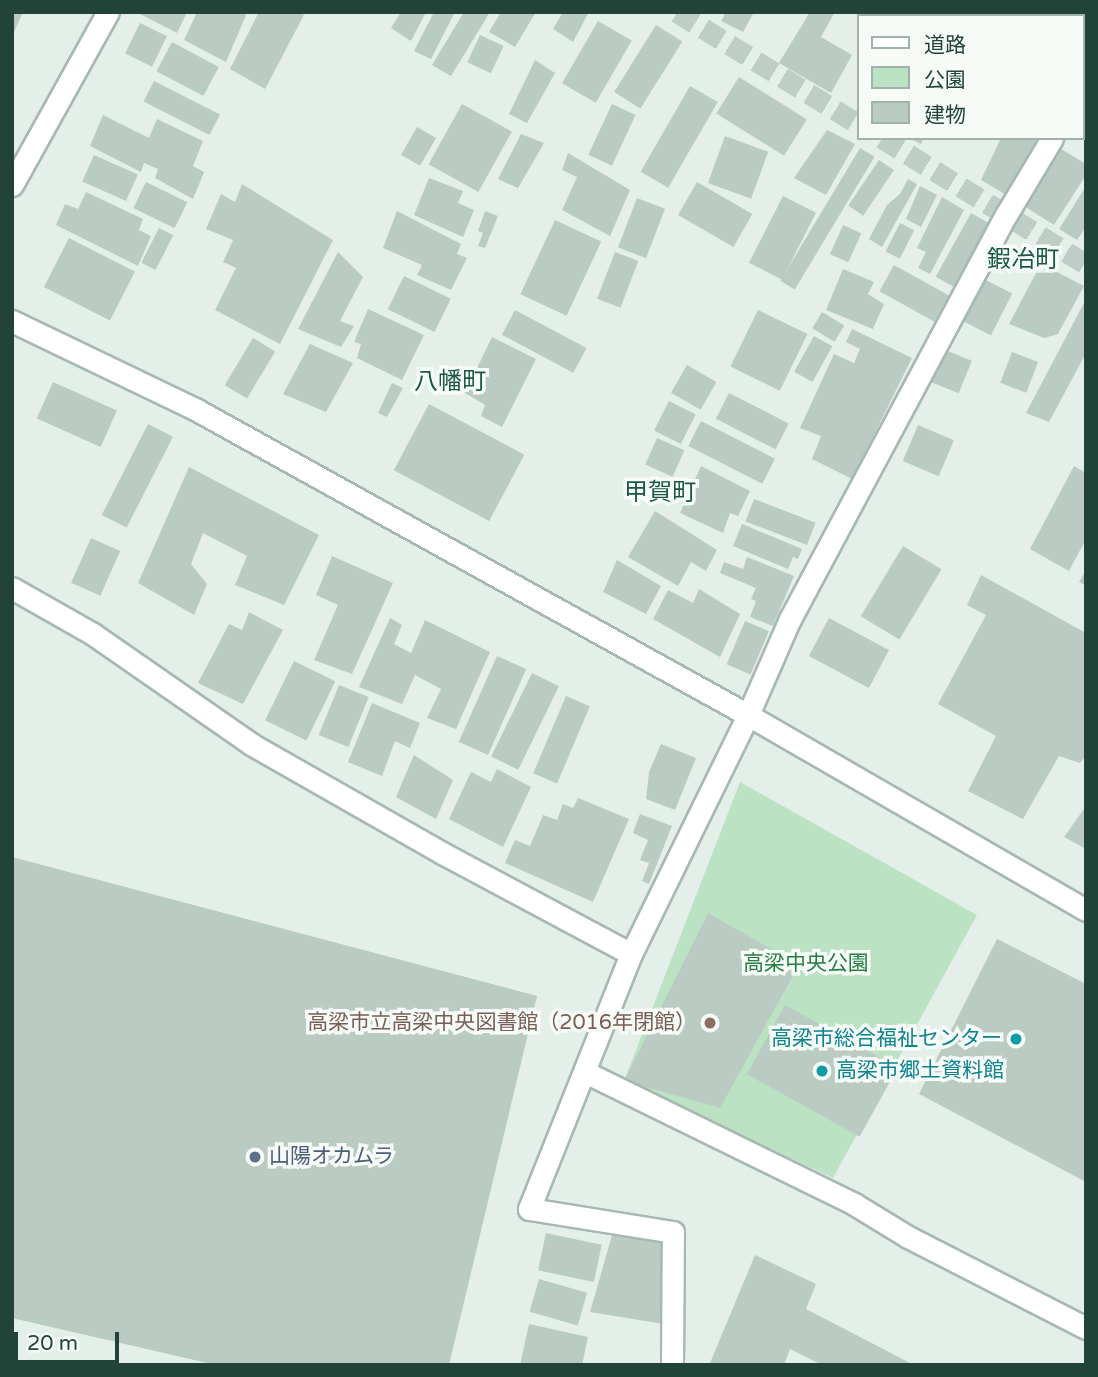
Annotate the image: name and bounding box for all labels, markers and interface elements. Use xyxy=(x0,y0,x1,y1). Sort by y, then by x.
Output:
legend xyxy=(856,14,1084,140)
text: 道路 xyxy=(924,33,966,58)
text: 公園 xyxy=(924,68,966,93)
text: 建物 xyxy=(924,103,966,128)
district label: 鍜冶町 xyxy=(987,246,1059,274)
district label: 八幡町 xyxy=(414,368,486,396)
district label: 甲賀町 xyxy=(624,479,696,507)
park label: 高梁中央公園 xyxy=(743,951,869,977)
place label: 高梁市立高梁中央図書館（2016年閉館） xyxy=(307,1010,696,1036)
marker: 高梁市立高梁中央図書館（2016年閉館） xyxy=(702,1015,718,1031)
place label: 高梁市総合福祉センター xyxy=(771,1026,1002,1052)
marker: 高梁市総合福祉センター xyxy=(1008,1031,1024,1047)
place label: 高梁市郷土資料館 xyxy=(836,1058,1004,1084)
marker: 高梁市郷土資料館 xyxy=(814,1063,830,1079)
place label: 山陽オカムラ xyxy=(269,1144,395,1170)
marker: 山陽オカムラ xyxy=(247,1149,263,1165)
scale bar xyxy=(18,1318,122,1362)
text: 20 m xyxy=(27,1331,78,1356)

